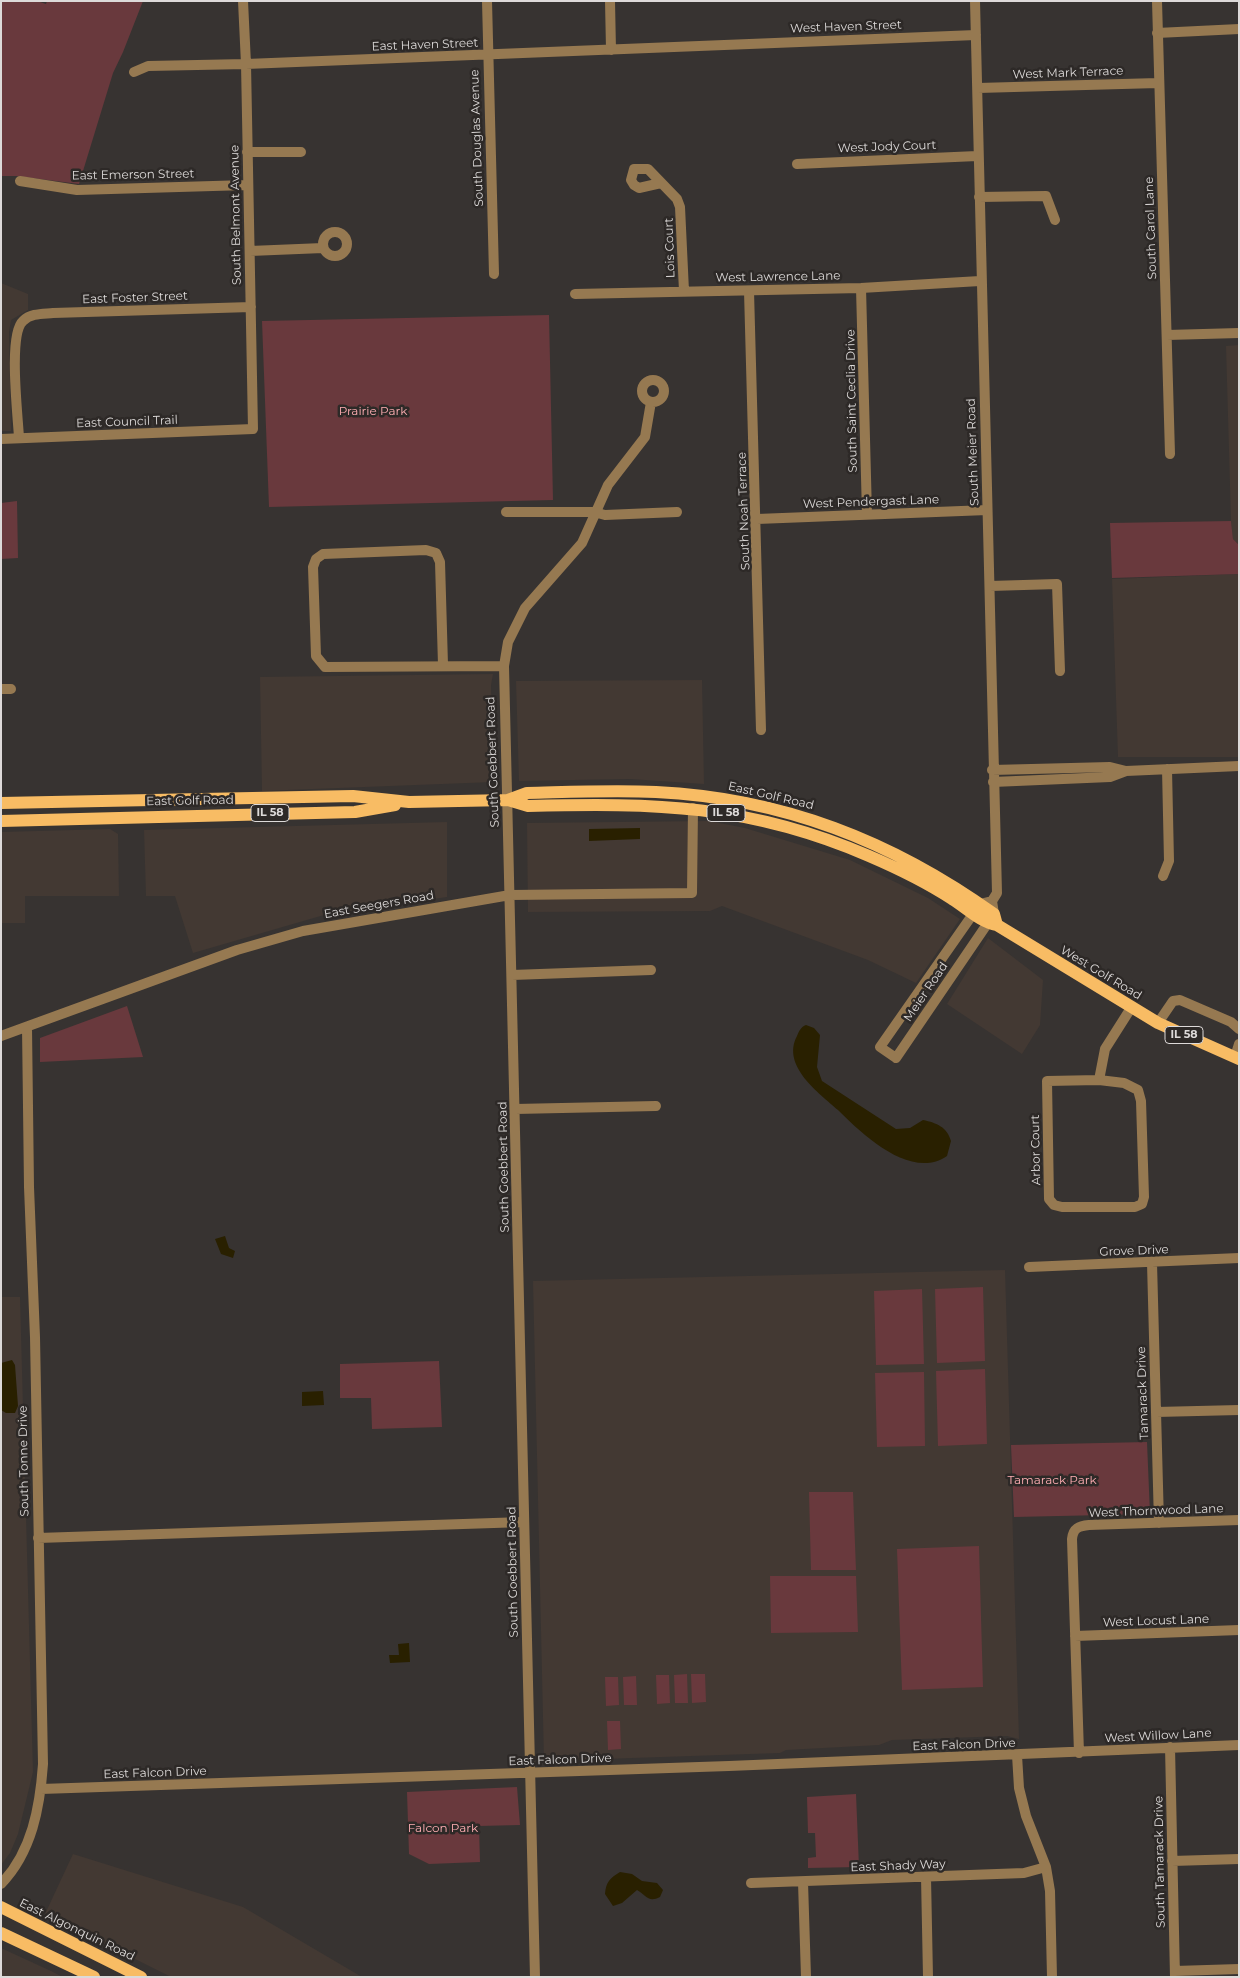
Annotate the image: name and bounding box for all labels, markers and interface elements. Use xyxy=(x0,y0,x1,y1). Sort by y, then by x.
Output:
street label: West Haven Street xyxy=(790,18,902,36)
street label: East Haven Street xyxy=(371,36,479,54)
street label: West Mark Terrace xyxy=(1012,64,1124,82)
street label: South Douglas Avenue xyxy=(467,69,487,207)
street label: West Jody Court xyxy=(837,138,937,156)
street label: South Belmont Avenue xyxy=(228,145,244,285)
street label: East Emerson Street xyxy=(72,167,194,183)
street label: South Carol Lane xyxy=(1142,176,1160,280)
street label: Lois Court xyxy=(662,218,678,278)
street label: West Lawrence Lane xyxy=(715,269,841,285)
street label: East Foster Street xyxy=(82,289,188,307)
street label: South Saint Ceclia Drive xyxy=(844,329,860,473)
street label: South Meier Road xyxy=(964,398,982,506)
park label: Prairie Park xyxy=(339,404,407,418)
street label: East Council Trail xyxy=(76,413,178,431)
street label: South Noah Terrace xyxy=(735,452,753,570)
street label: West Pendergast Lane xyxy=(803,492,939,512)
street label: South Goebbert Road xyxy=(484,696,502,828)
street label: East Golf Road xyxy=(727,779,815,813)
street label: East Golf Road xyxy=(146,793,234,809)
road number: IL 58 xyxy=(251,804,289,821)
road number: IL 58 xyxy=(707,804,745,821)
street label: East Seegers Road xyxy=(323,888,435,922)
street label: West Golf Road xyxy=(1058,943,1144,1003)
street label: Meier Road xyxy=(901,960,951,1024)
road number: IL 58 xyxy=(1165,1026,1203,1044)
street label: South Goebbert Road xyxy=(496,1101,512,1233)
street label: Arbor Court xyxy=(1028,1115,1044,1185)
street label: Grove Drive xyxy=(1099,1243,1169,1259)
street label: Tamarack Drive xyxy=(1134,1346,1152,1440)
street label: South Tonne Drive xyxy=(16,1405,32,1517)
park label: Tamarack Park xyxy=(1007,1473,1097,1487)
street label: West Thornwood Lane xyxy=(1088,1501,1224,1521)
street label: South Goebbert Road xyxy=(505,1506,521,1638)
street label: West Locust Lane xyxy=(1103,1612,1209,1630)
street label: West Willow Lane xyxy=(1104,1726,1212,1746)
street label: East Falcon Drive xyxy=(912,1736,1016,1754)
street label: East Falcon Drive xyxy=(508,1751,612,1769)
street label: East Falcon Drive xyxy=(103,1764,207,1782)
street label: South Tamarack Drive xyxy=(1152,1796,1168,1928)
park label: Falcon Park xyxy=(408,1821,478,1835)
street label: East Shady Way xyxy=(850,1857,946,1875)
street label: East Algonquin Road xyxy=(17,1896,137,1964)

